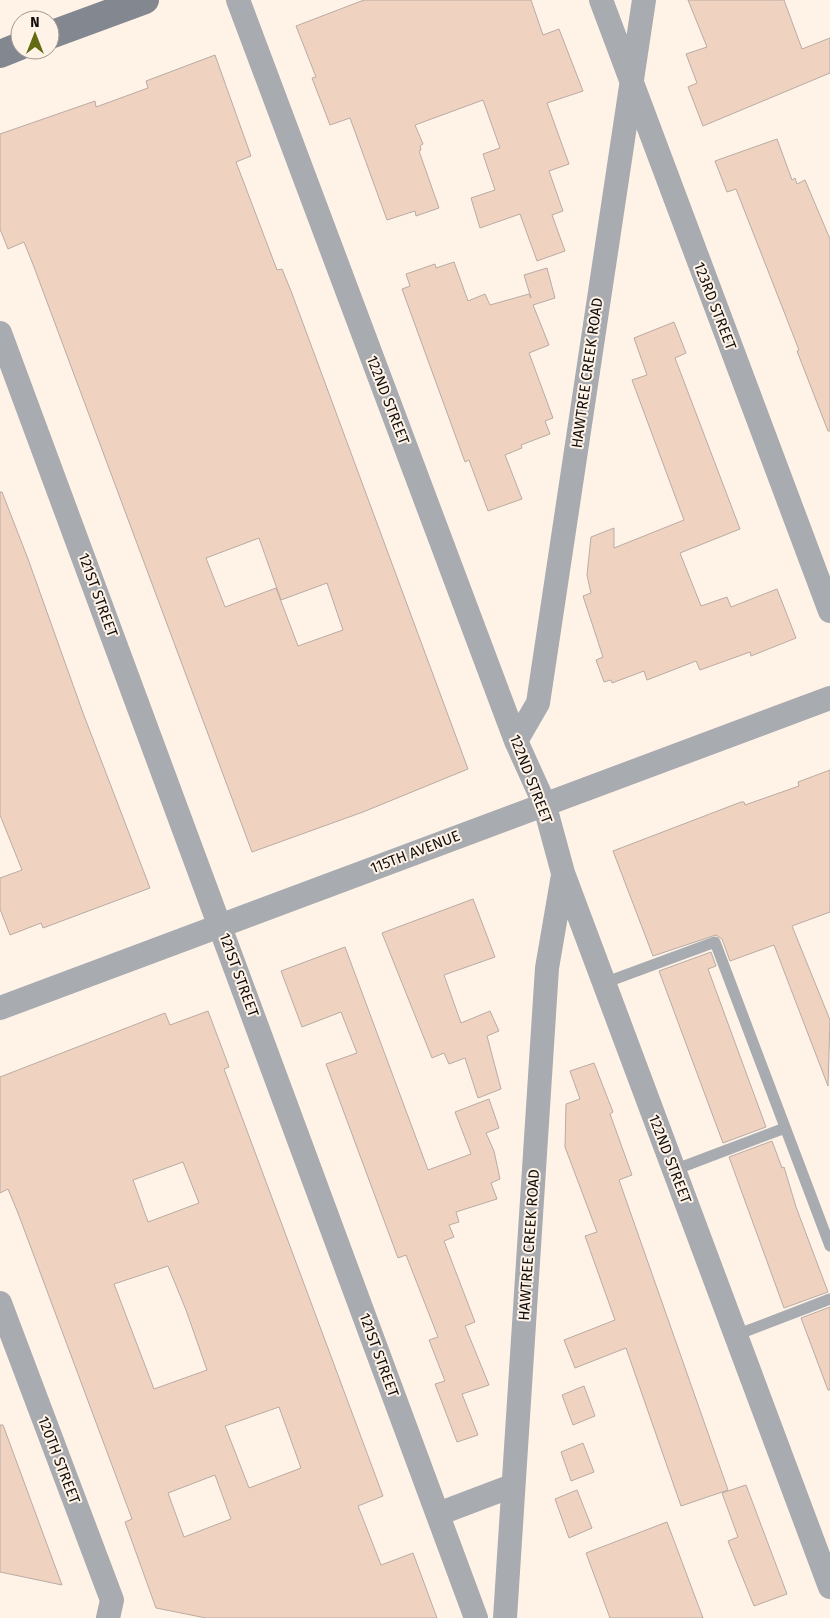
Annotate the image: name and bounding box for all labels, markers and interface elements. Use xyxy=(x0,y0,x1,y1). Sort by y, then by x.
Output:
north arrow xyxy=(10,10,60,60)
text: N xyxy=(30,14,40,31)
street label: 123RD STREET xyxy=(690,260,740,353)
street label: HAWTREE CREEK ROAD xyxy=(568,297,606,449)
street label: 122ND STREET xyxy=(363,353,413,447)
street label: 121ST STREET xyxy=(74,551,122,640)
street label: 122ND STREET xyxy=(506,732,556,826)
street label: 115TH AVENUE xyxy=(368,827,462,877)
street label: 121ST STREET xyxy=(215,931,263,1020)
street label: 122ND STREET xyxy=(645,1112,695,1206)
street label: HAWTREE CREEK ROAD xyxy=(515,1169,543,1321)
street label: 121ST STREET xyxy=(355,1311,403,1400)
street label: 120TH STREET xyxy=(34,1414,84,1507)

